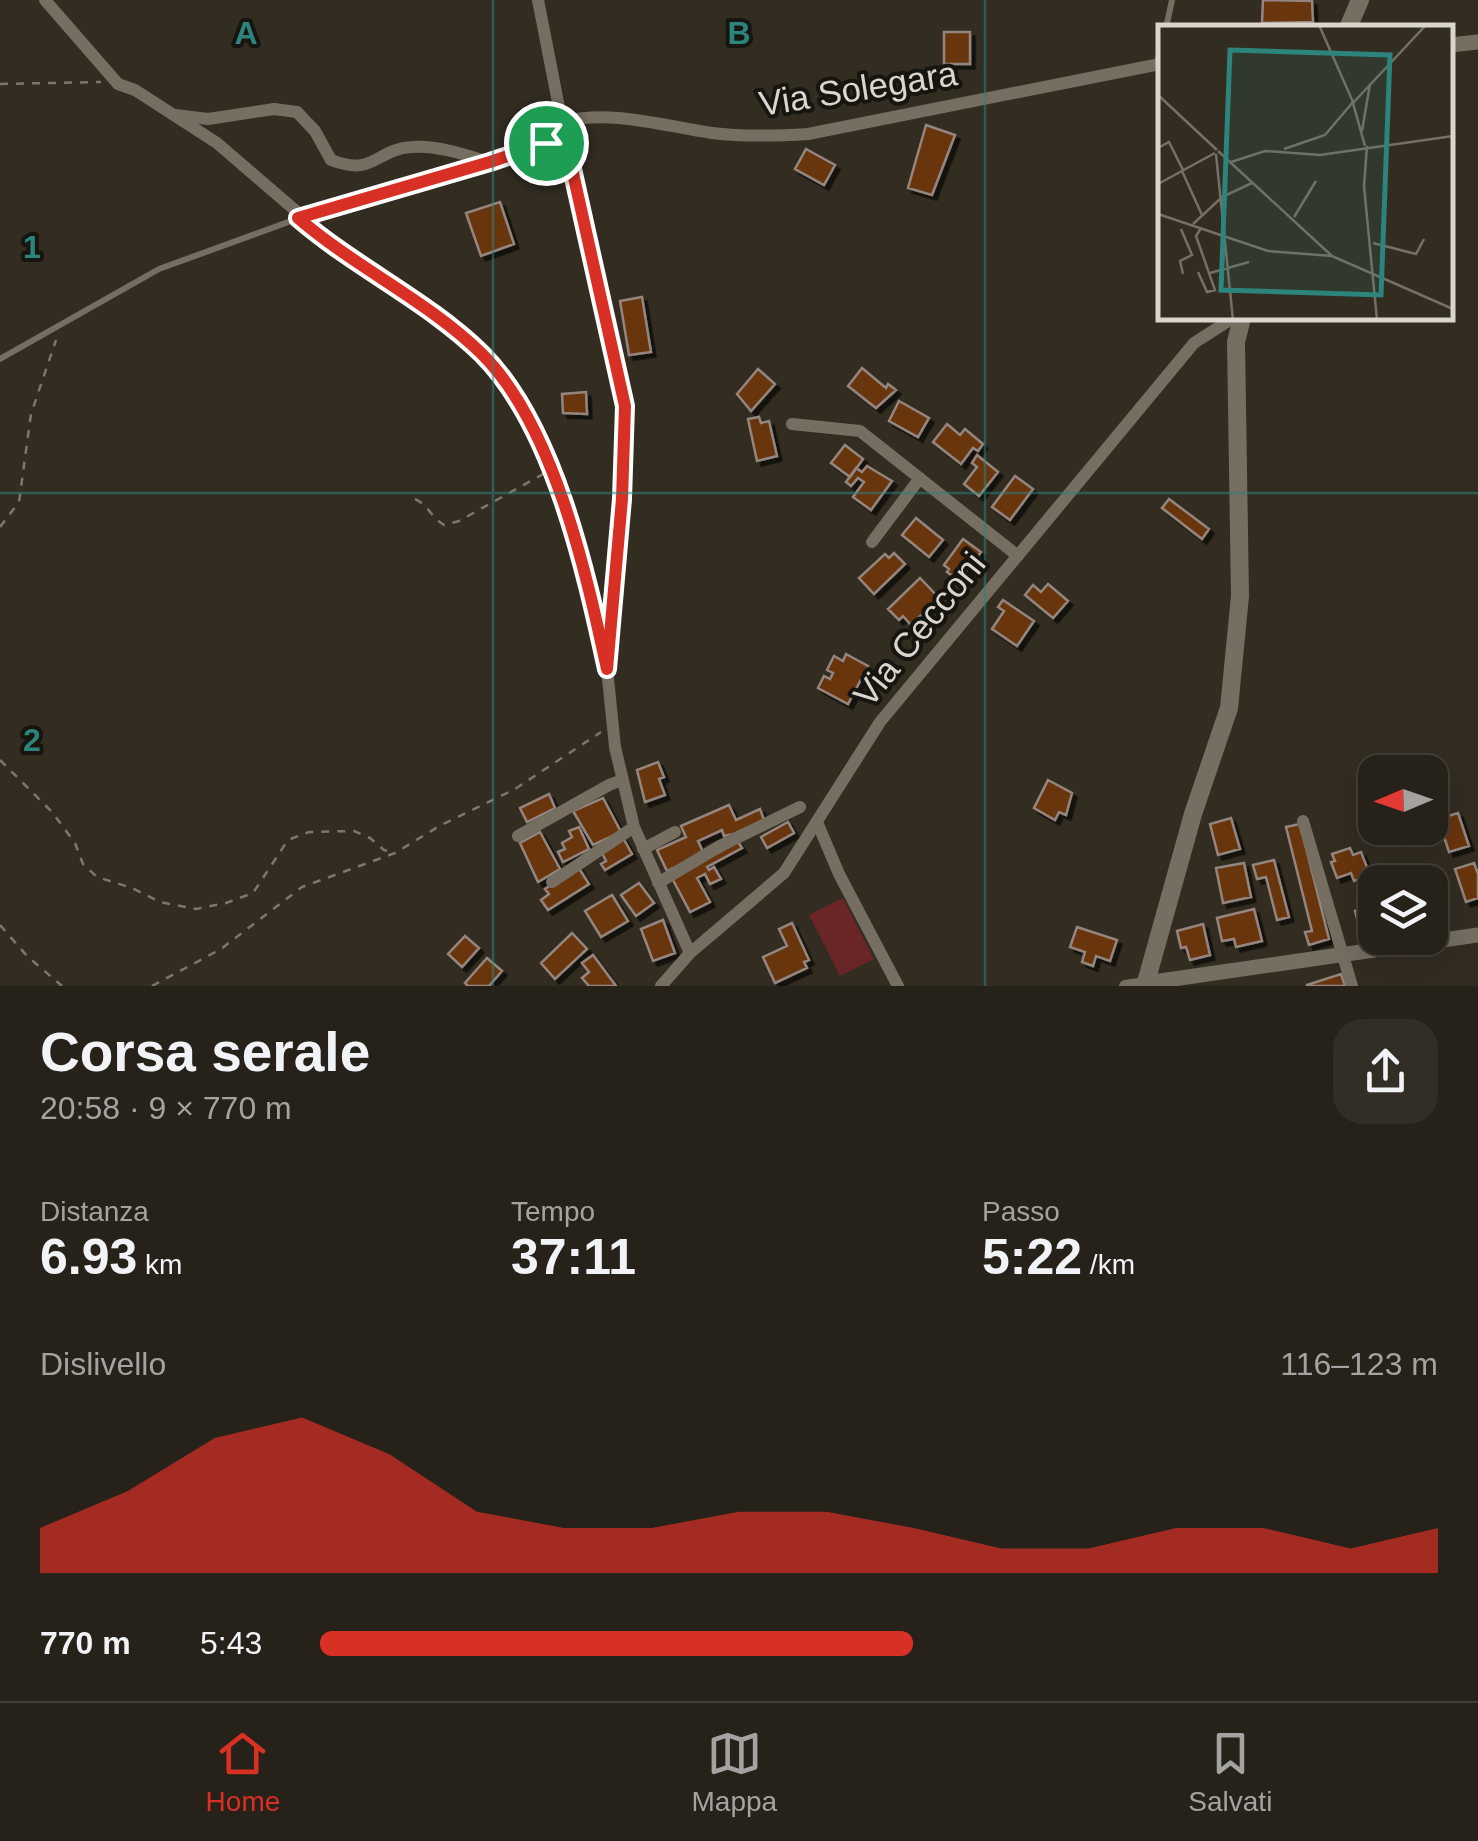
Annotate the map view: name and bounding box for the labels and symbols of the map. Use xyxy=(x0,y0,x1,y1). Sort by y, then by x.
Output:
text: A xyxy=(234,15,258,51)
text: B xyxy=(727,15,751,51)
inset map xyxy=(1158,25,1453,320)
street label: Via Solegara xyxy=(756,53,960,123)
pin xyxy=(504,101,589,186)
text: 1 xyxy=(23,229,41,265)
street label: Via Cecconi xyxy=(845,544,993,714)
text: 2 xyxy=(23,722,41,758)
north arrow xyxy=(1358,755,1448,845)

